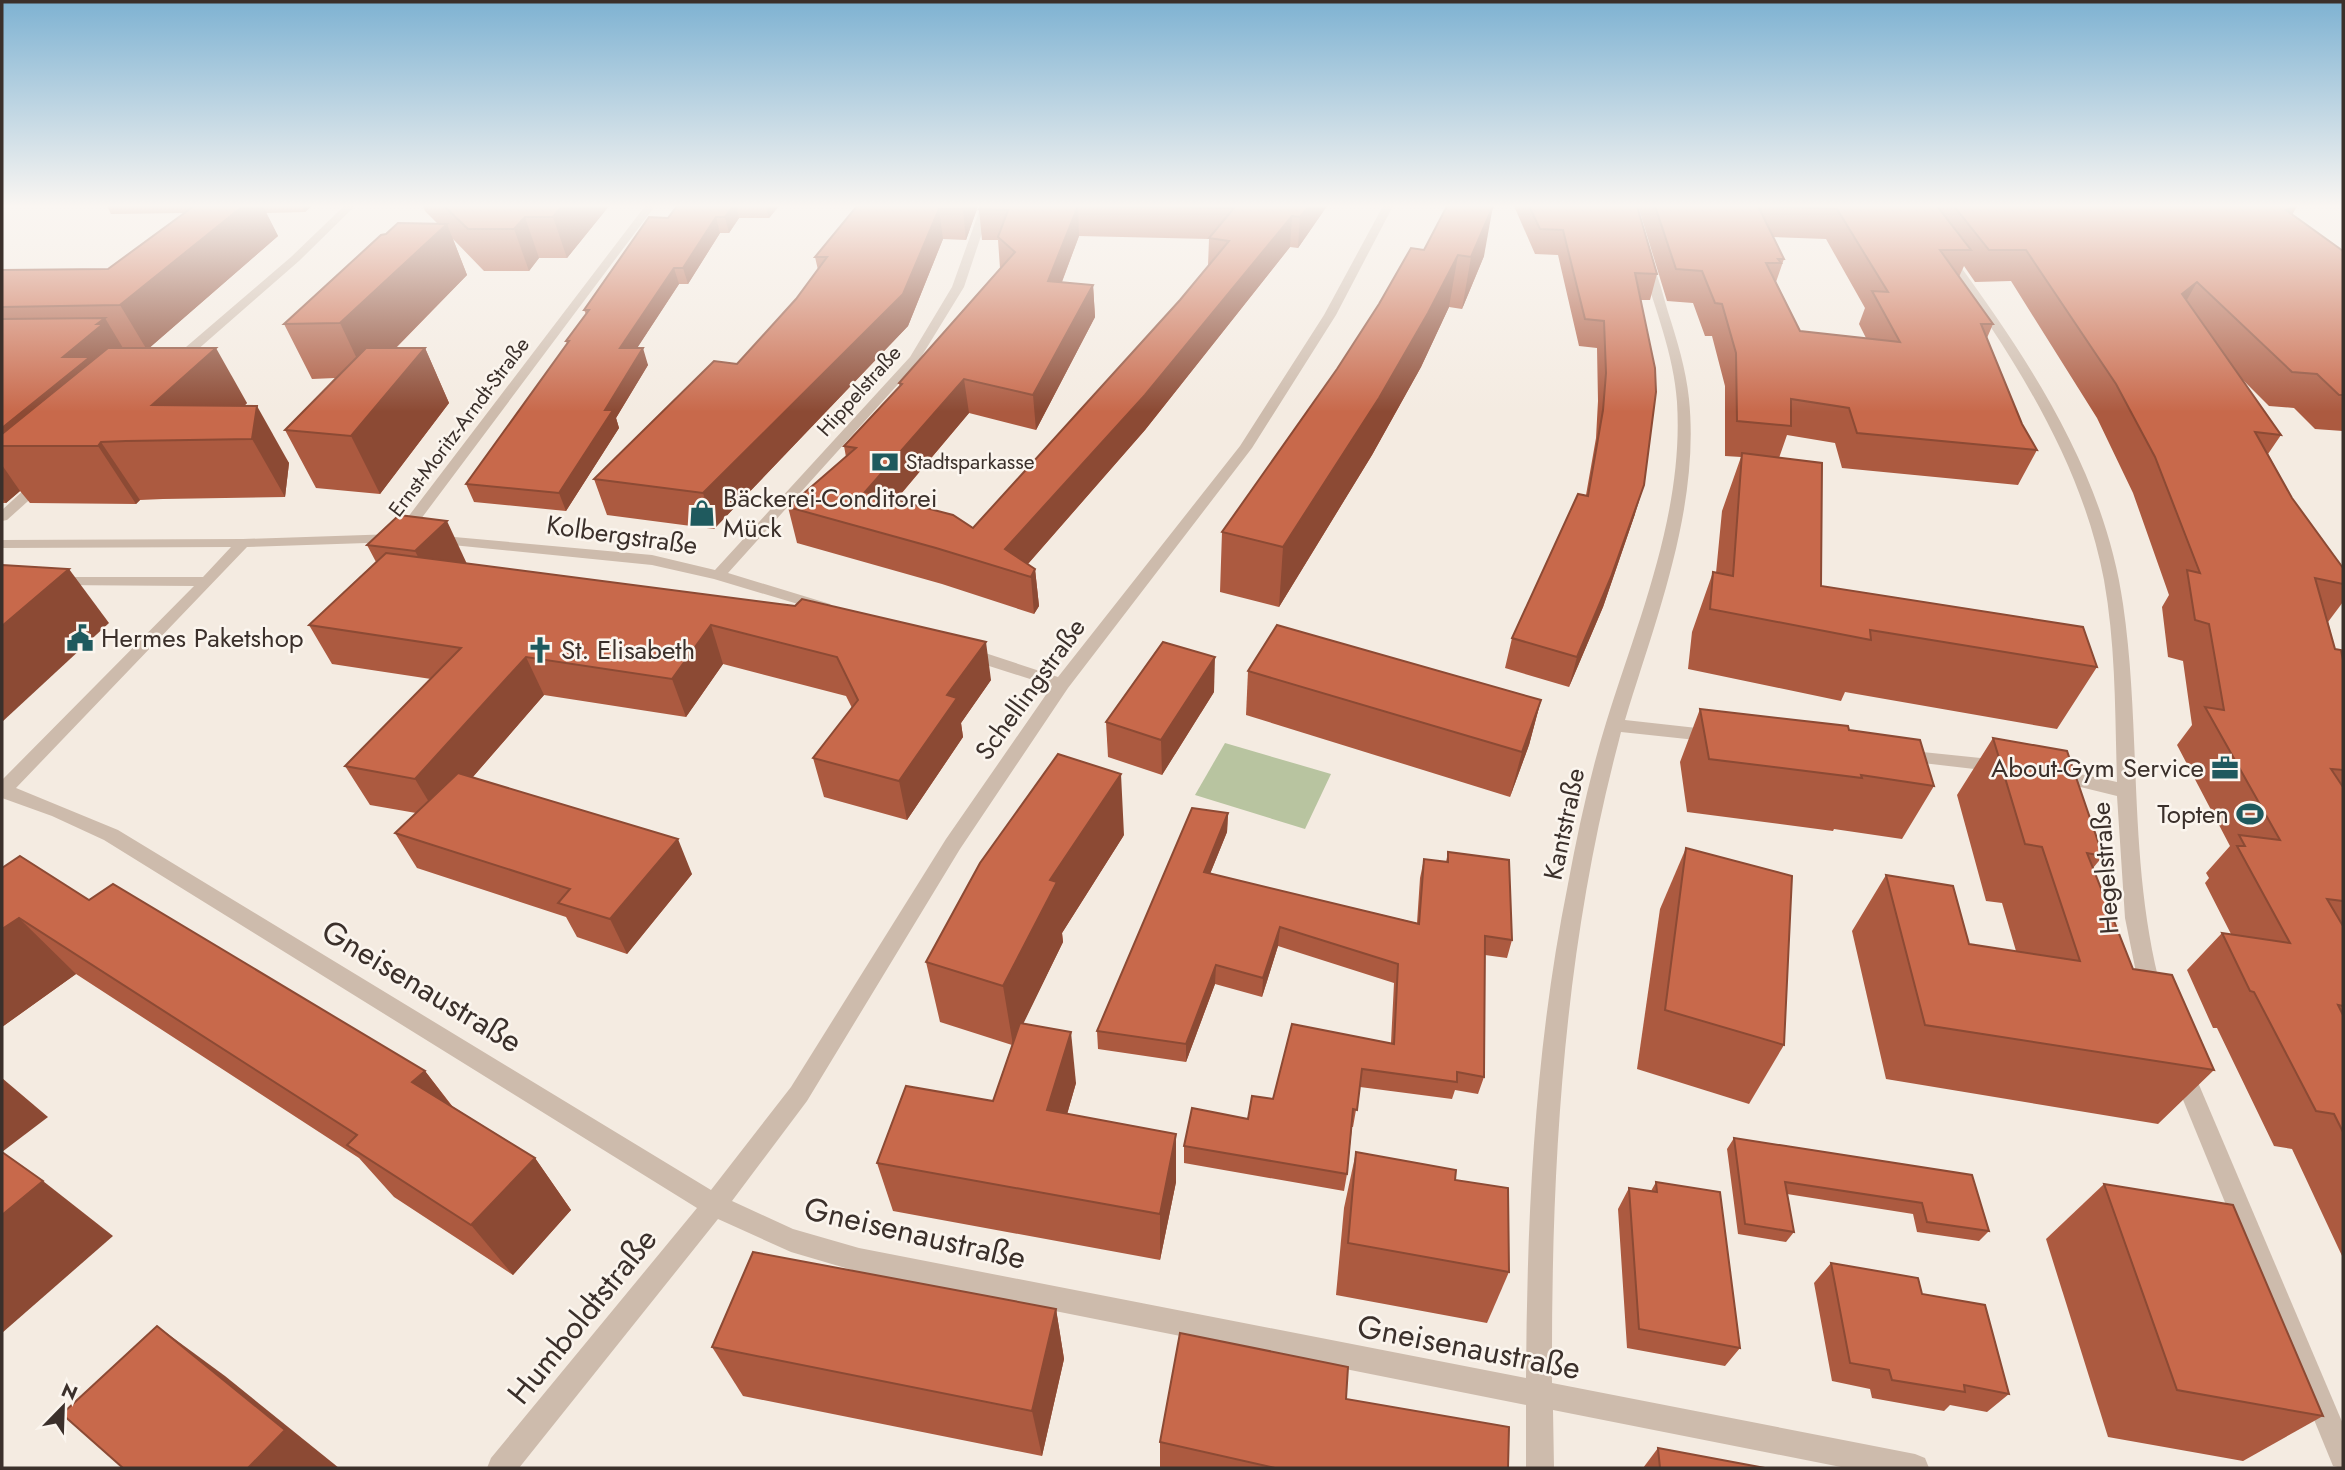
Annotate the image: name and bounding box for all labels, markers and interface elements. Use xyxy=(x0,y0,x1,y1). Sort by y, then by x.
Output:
street label: Ernst-Moritz-Arndt-Straße xyxy=(381,331,537,523)
street label: Hippelstraße xyxy=(810,339,908,443)
bank icon: Stadtsparkasse xyxy=(870,447,900,477)
place label: Stadtsparkasse xyxy=(906,447,1035,477)
place label: Bäckerei-Conditorei Mück xyxy=(723,479,937,547)
shop icon: Bäckerei-Conditorei Mück xyxy=(687,498,717,528)
street label: Kolbergstraße xyxy=(544,506,700,564)
street label: Schellingstraße xyxy=(966,610,1094,768)
place label: Hermes Paketshop xyxy=(101,619,304,657)
public building icon: Hermes Paketshop xyxy=(65,623,95,653)
place label: St. Elisabeth xyxy=(561,631,695,669)
church icon: St. Elisabeth xyxy=(525,635,555,665)
place label: About-Gym Service xyxy=(1991,749,2204,787)
office icon: About-Gym Service xyxy=(2210,753,2240,783)
street label: Kantstraße xyxy=(1534,765,1594,883)
place label: Topten xyxy=(2157,795,2229,833)
sports icon: Topten xyxy=(2235,799,2265,829)
street label: Hegelstraße xyxy=(2081,801,2129,935)
street label: Gneisenaustraße xyxy=(313,908,531,1064)
street label: Gneisenaustraße xyxy=(800,1185,1030,1281)
street label: Humboldtstraße xyxy=(496,1218,668,1414)
street label: Gneisenaustraße xyxy=(1354,1303,1584,1391)
north arrow xyxy=(28,1372,98,1442)
text: N xyxy=(57,1376,82,1407)

